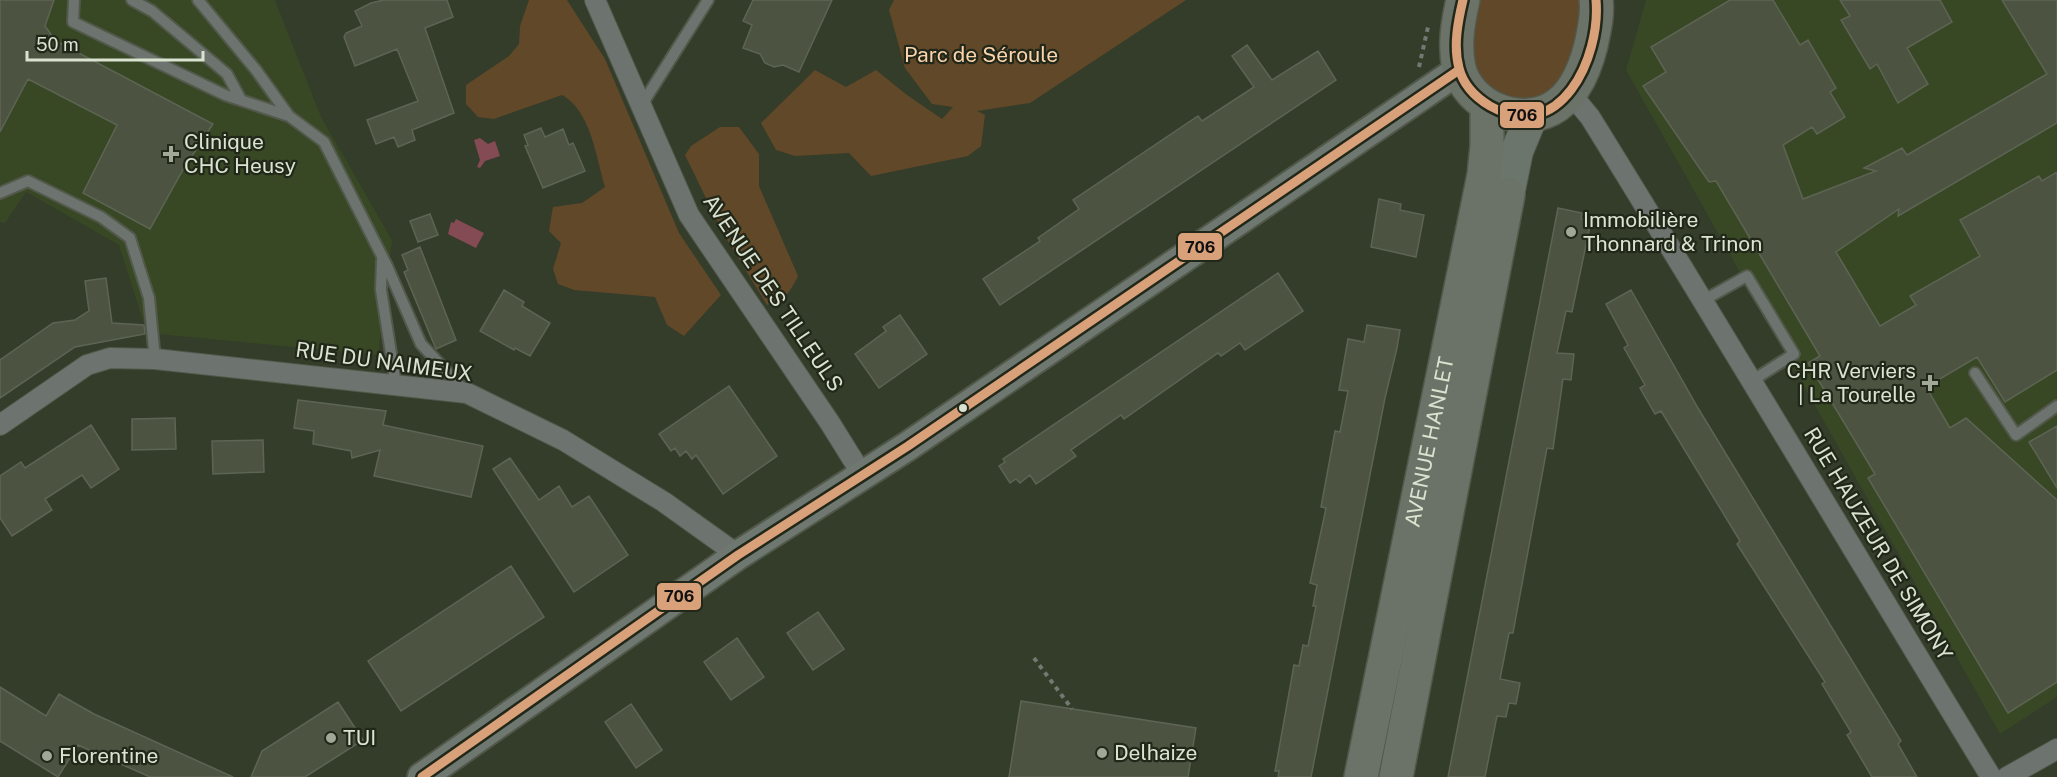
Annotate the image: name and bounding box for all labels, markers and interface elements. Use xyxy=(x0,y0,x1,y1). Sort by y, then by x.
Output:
scale bar xyxy=(27,24,202,62)
text: 50 m xyxy=(36,34,79,55)
park label: Parc de Séroule xyxy=(904,42,1058,67)
line badge: 706 xyxy=(1499,101,1545,129)
text: 706 xyxy=(1507,106,1537,125)
place label: Clinique CHC Heusy xyxy=(184,129,296,178)
marker: Clinique CHC Heusy xyxy=(162,145,180,163)
street label: AVENUE DES TILLEULS xyxy=(698,190,849,396)
place label: Immobilière Thonnard & Trinon xyxy=(1583,207,1762,256)
marker: Immobilière Thonnard & Trinon xyxy=(1564,225,1578,239)
line badge: 706 xyxy=(1177,232,1223,261)
text: 706 xyxy=(1185,238,1215,257)
street label: RUE DU NAIMEUX xyxy=(294,337,474,386)
street label: AVENUE HANLET xyxy=(1399,354,1459,529)
place label: CHR Verviers | La Tourelle xyxy=(1787,358,1916,407)
marker: CHR Verviers | La Tourelle xyxy=(1921,374,1939,392)
unlabelled marker xyxy=(957,402,969,414)
street label: RUE HAUZEUR DE SIMONY xyxy=(1799,423,1958,665)
line badge: 706 xyxy=(656,582,702,611)
text: 706 xyxy=(664,587,694,606)
place label: TUI xyxy=(343,725,376,750)
marker: TUI xyxy=(324,731,338,745)
place label: Delhaize xyxy=(1114,740,1198,765)
place label: Florentine xyxy=(59,743,158,768)
marker: Delhaize xyxy=(1095,746,1109,760)
marker: Florentine xyxy=(40,749,54,763)

